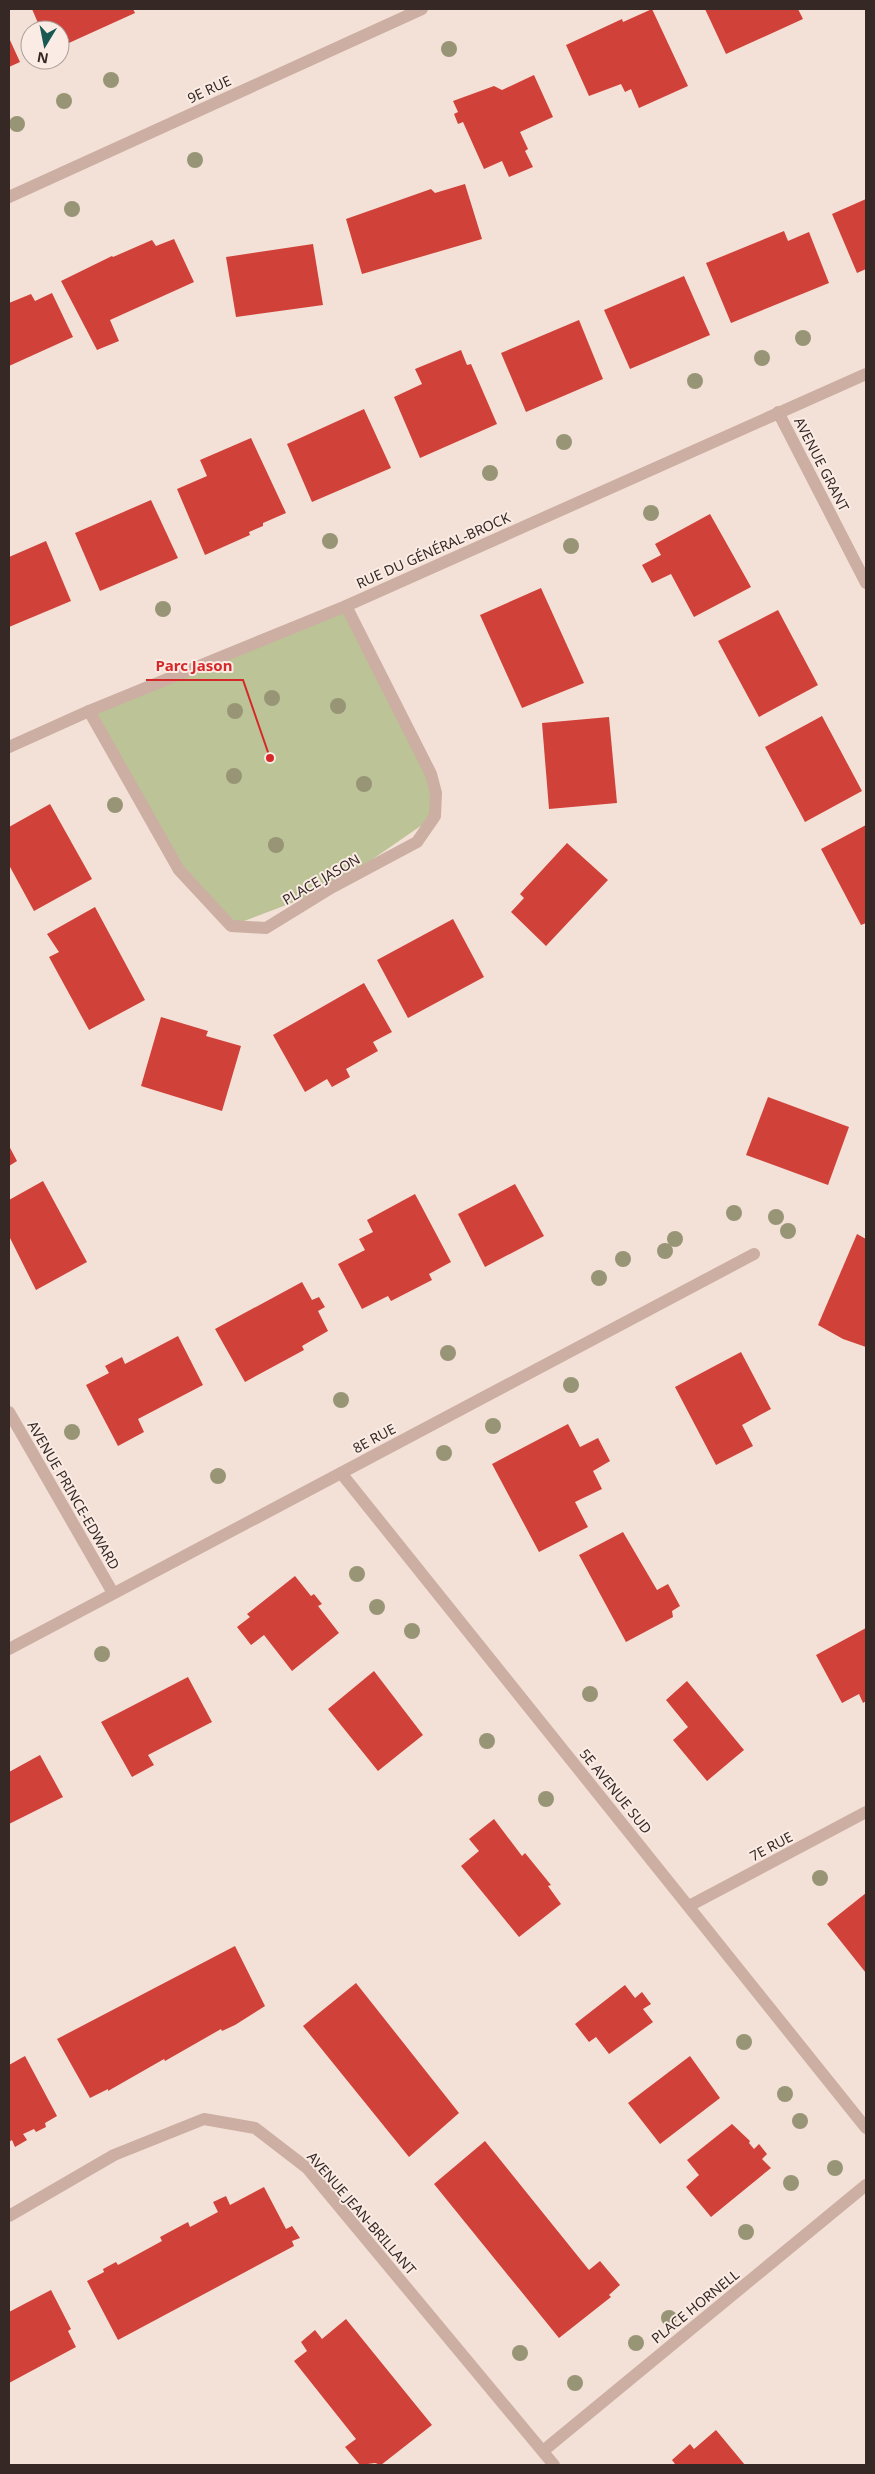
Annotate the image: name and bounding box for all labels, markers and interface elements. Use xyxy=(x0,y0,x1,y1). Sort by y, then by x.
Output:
north arrow xyxy=(20,20,70,70)
text: N xyxy=(35,48,50,69)
street label: 9E RUE xyxy=(184,71,234,107)
street label: AVENUE GRANT xyxy=(790,414,854,514)
street label: RUE DU GÉNÉRAL-BROCK xyxy=(353,507,513,593)
callout: Parc Jason xyxy=(146,650,243,680)
text: Parc Jason xyxy=(156,655,232,675)
street label: PLACE JASON xyxy=(279,849,363,909)
street label: AVENUE PRINCE-EDWARD xyxy=(24,1417,124,1573)
street label: 8E RUE xyxy=(349,1419,399,1457)
street label: 5E AVENUE SUD xyxy=(576,1744,656,1838)
street label: 7E RUE xyxy=(746,1827,796,1865)
street label: AVENUE JEAN-BRILLANT xyxy=(303,2147,421,2279)
street label: PLACE HORNELL xyxy=(647,2265,743,2347)

